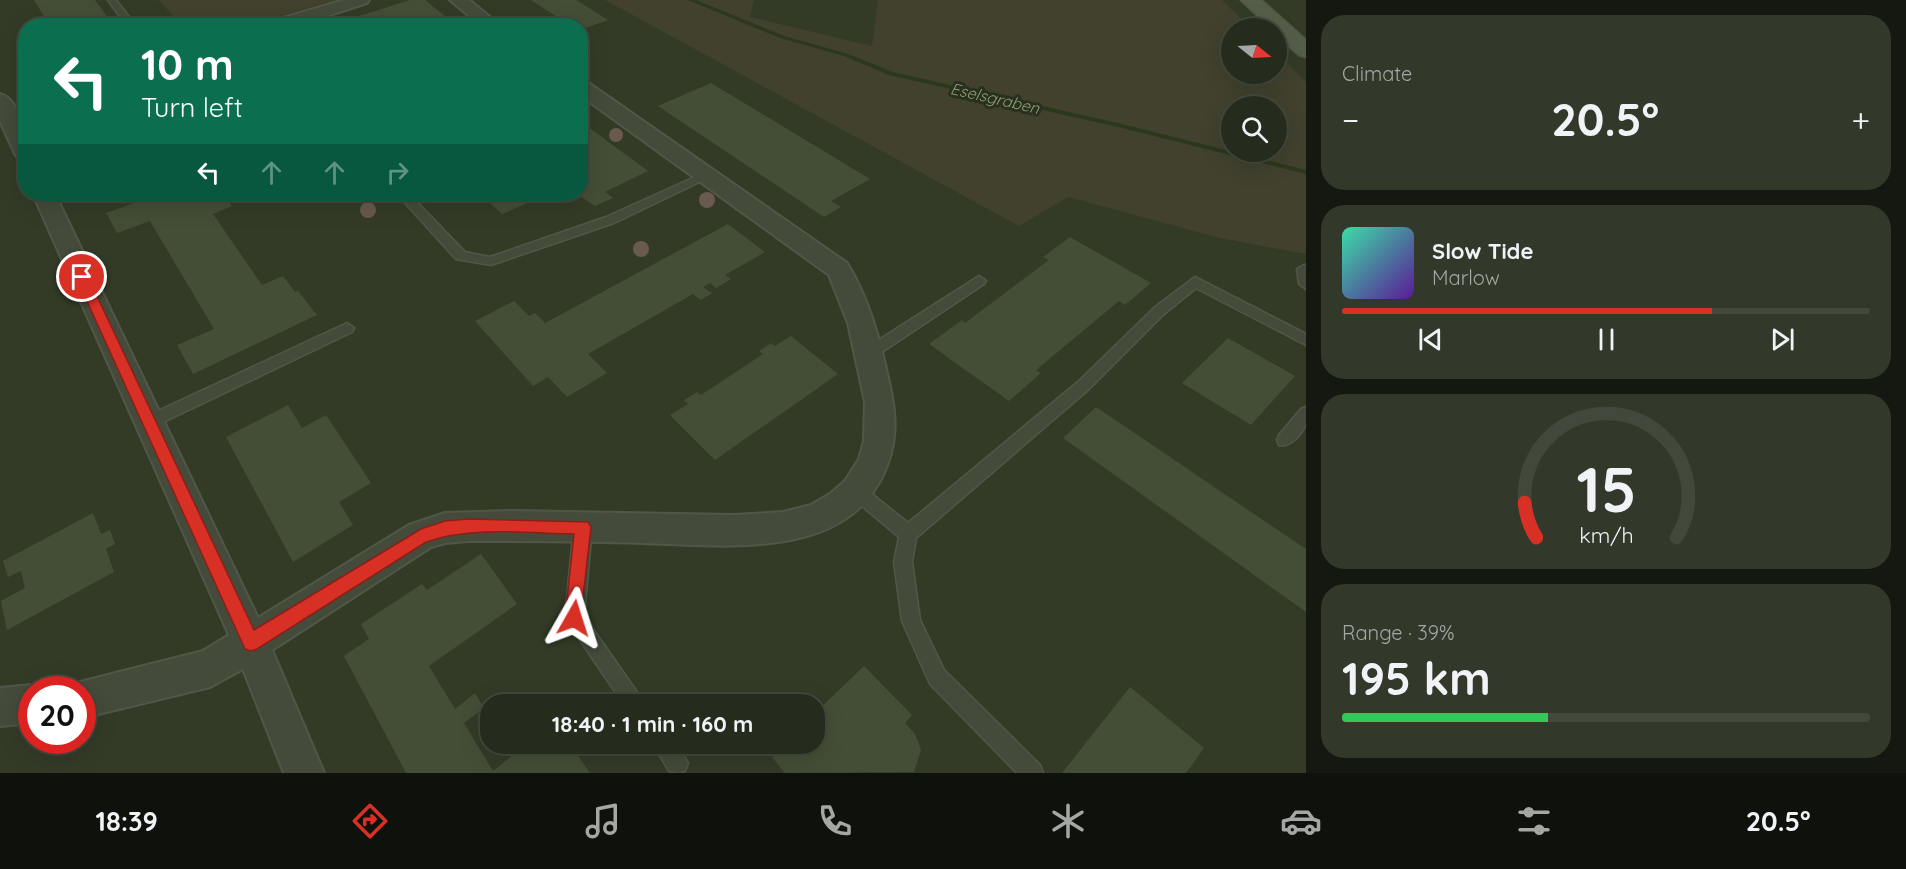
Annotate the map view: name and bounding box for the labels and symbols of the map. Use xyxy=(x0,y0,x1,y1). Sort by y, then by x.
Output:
north arrow xyxy=(1221,18,1287,84)
water label: Eselsgraben xyxy=(949,78,1042,118)
pin xyxy=(56,251,107,302)
position arrow xyxy=(542,586,606,650)
speed limit sign: 20 xyxy=(18,676,96,754)

